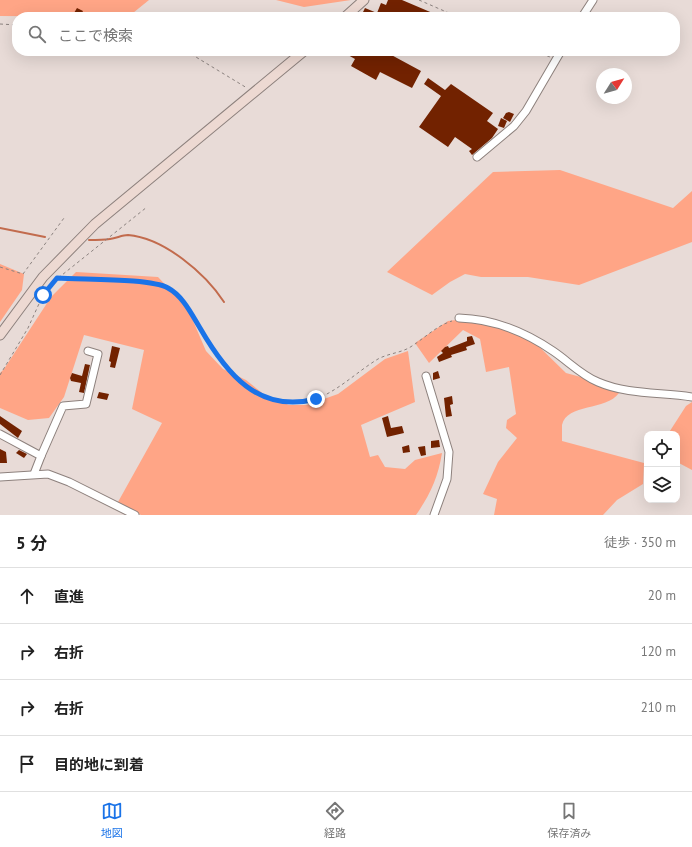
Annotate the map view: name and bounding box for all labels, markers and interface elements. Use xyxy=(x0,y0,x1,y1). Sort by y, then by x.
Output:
search box xyxy=(12,12,680,56)
icon: search xyxy=(26,23,48,45)
text: ここで検索 xyxy=(58,26,133,45)
north arrow xyxy=(596,68,632,104)
route start xyxy=(34,286,52,304)
route end xyxy=(307,390,325,408)
map controls xyxy=(644,431,680,503)
button: locate xyxy=(644,431,680,467)
button: layers xyxy=(644,467,680,503)
text: 5 分 xyxy=(16,532,47,554)
text: 徒歩 · 350 m xyxy=(604,534,676,551)
icon: ahead xyxy=(16,585,38,607)
text: 直進 xyxy=(54,587,84,606)
text: 20 m xyxy=(648,587,676,604)
icon: right xyxy=(16,641,38,663)
text: 右折 xyxy=(54,643,84,662)
text: 120 m xyxy=(641,643,676,660)
icon: right xyxy=(16,697,38,719)
text: 右折 xyxy=(54,699,84,718)
text: 210 m xyxy=(641,699,676,716)
icon: arrive xyxy=(16,753,38,775)
text: 目的地に到着 xyxy=(54,755,144,774)
tab: 地図 xyxy=(101,800,123,840)
tab: 経路 xyxy=(324,800,346,840)
tab: 保存済み xyxy=(547,800,591,840)

